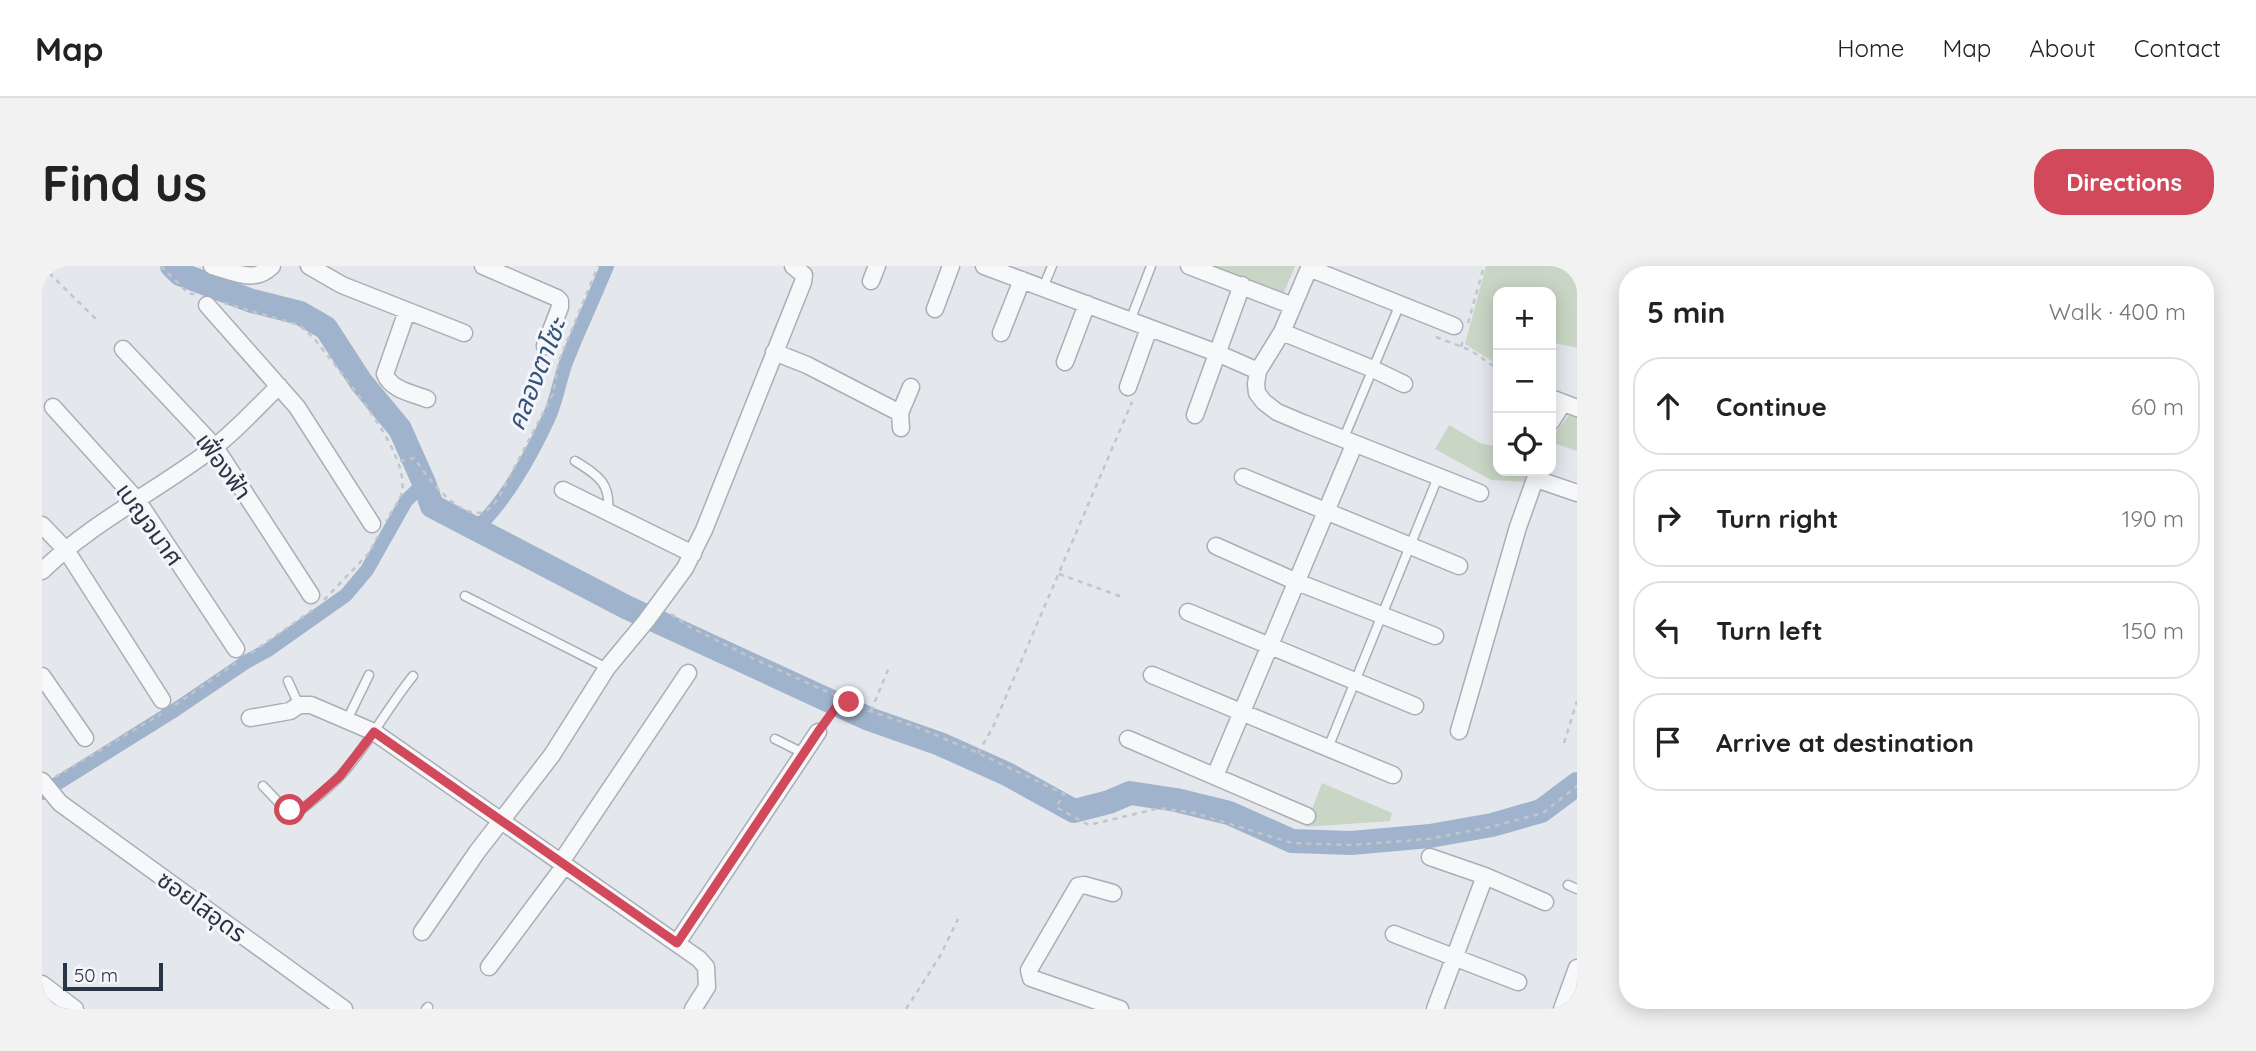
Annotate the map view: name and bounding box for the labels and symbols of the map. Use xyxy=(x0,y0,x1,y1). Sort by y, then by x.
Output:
water label: คลองตาโซะ xyxy=(499,311,574,435)
street label: เฟื่องฟ้า xyxy=(190,426,259,505)
street label: เบญจมาศ xyxy=(110,477,190,571)
route end xyxy=(833,686,864,717)
route start xyxy=(274,794,305,825)
street label: ซอยโสอุดร xyxy=(151,864,252,949)
scale bar xyxy=(63,960,163,992)

